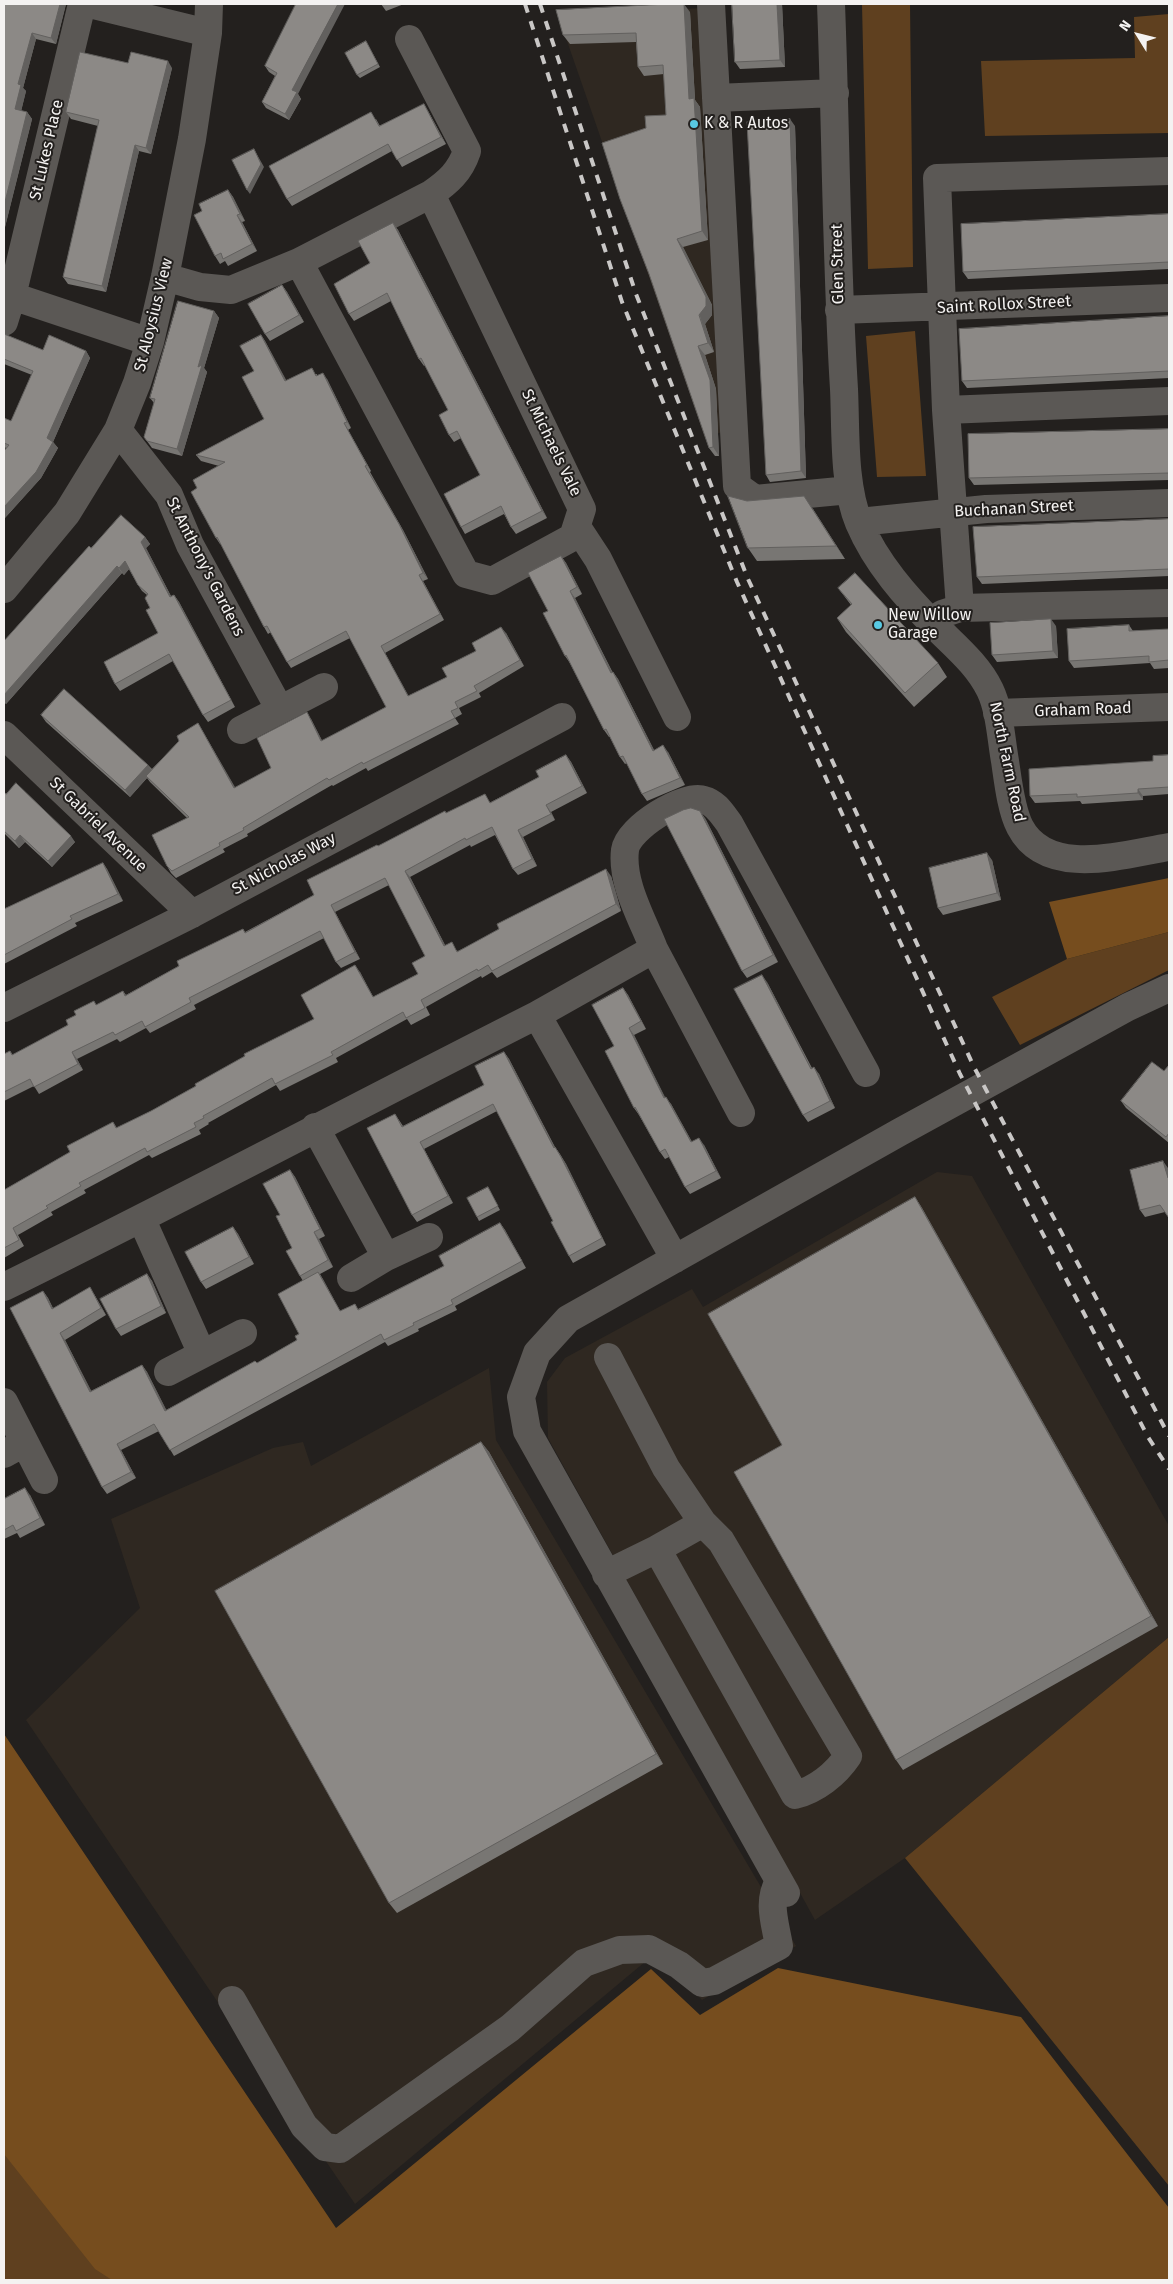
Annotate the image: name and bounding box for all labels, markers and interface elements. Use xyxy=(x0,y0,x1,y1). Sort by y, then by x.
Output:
north arrow xyxy=(1113,10,1163,60)
text: N xyxy=(1116,17,1135,35)
street label: St Lukes Place xyxy=(26,98,68,202)
place label: K & R Autos xyxy=(704,114,788,134)
marker: K & R Autos xyxy=(688,118,700,130)
street label: Glen Street xyxy=(828,224,848,304)
street label: St Aloysius View xyxy=(131,256,177,374)
street label: Saint Rollox Street xyxy=(937,292,1071,318)
street label: St Michaels Vale xyxy=(517,386,585,500)
street label: St Anthony's Gardens xyxy=(162,494,248,640)
street label: Buchanan Street xyxy=(954,496,1074,522)
place label: New Willow Garage xyxy=(888,606,971,644)
marker: New Willow Garage xyxy=(872,619,884,631)
street label: Graham Road xyxy=(1034,699,1132,721)
street label: North Farm Road xyxy=(985,700,1029,824)
street label: St Gabriel Avenue xyxy=(45,773,151,877)
street label: St Nicholas Way xyxy=(229,829,339,899)

